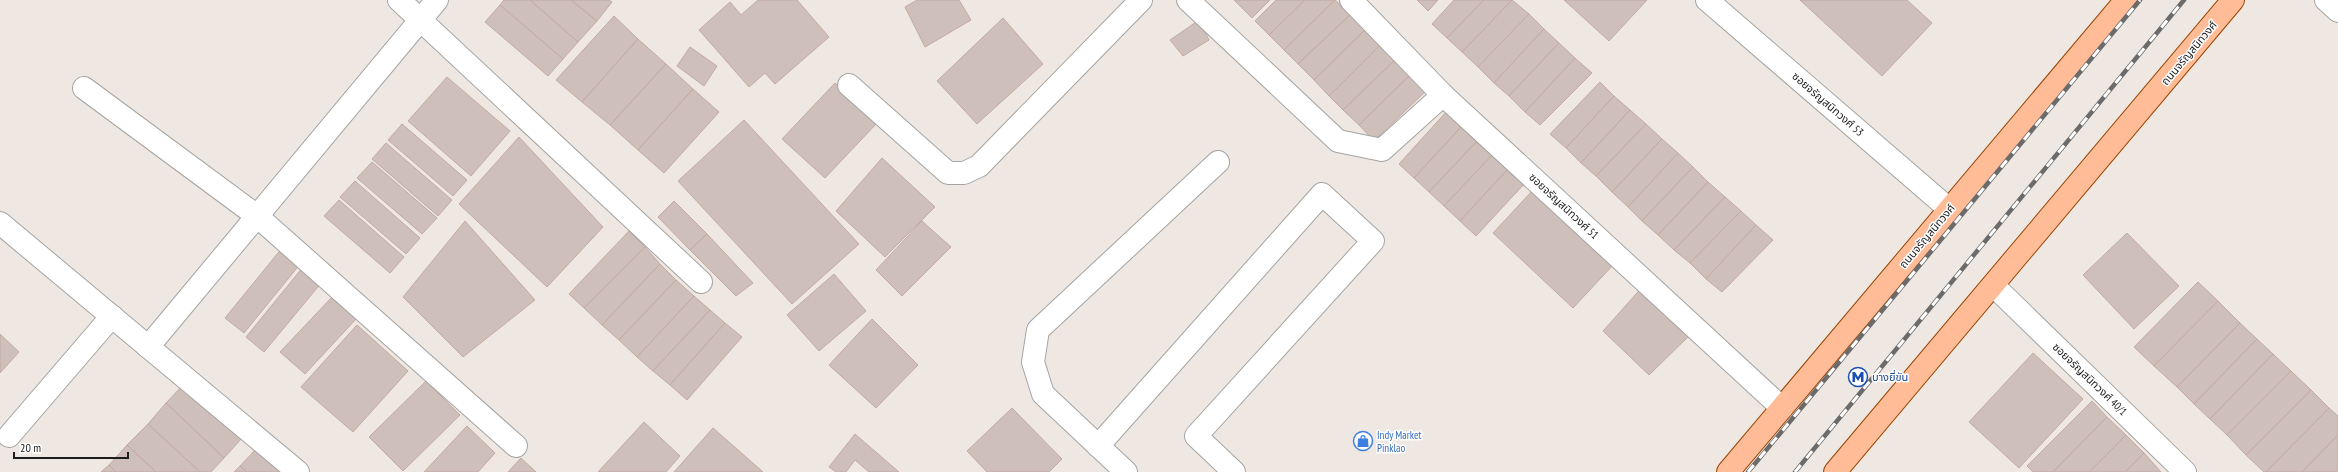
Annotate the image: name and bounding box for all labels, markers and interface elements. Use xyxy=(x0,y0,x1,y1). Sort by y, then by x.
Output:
street label: ถนนจรัญสนิทวงศ์ xyxy=(2158,18,2220,88)
street label: ซอยจรัญสนิทวงศ์ 53 xyxy=(1789,69,1867,139)
street label: ซอยจรัญสนิทวงศ์ 51 xyxy=(1526,170,1602,242)
street label: ถนนจรัญสนิทวงศ์ xyxy=(1896,201,1958,271)
street label: ซอยจรัญสนิทวงศ์ 40/1 xyxy=(2050,340,2130,418)
metro station icon: บางยี่ขัน xyxy=(1847,366,1869,388)
place label: บางยี่ขัน xyxy=(1872,369,1908,384)
place label: Indy Market Pinklao xyxy=(1377,428,1421,455)
shop icon: Indy Market Pinklao xyxy=(1352,430,1374,452)
scale bar xyxy=(14,434,128,460)
text: 20 m xyxy=(20,440,41,455)

